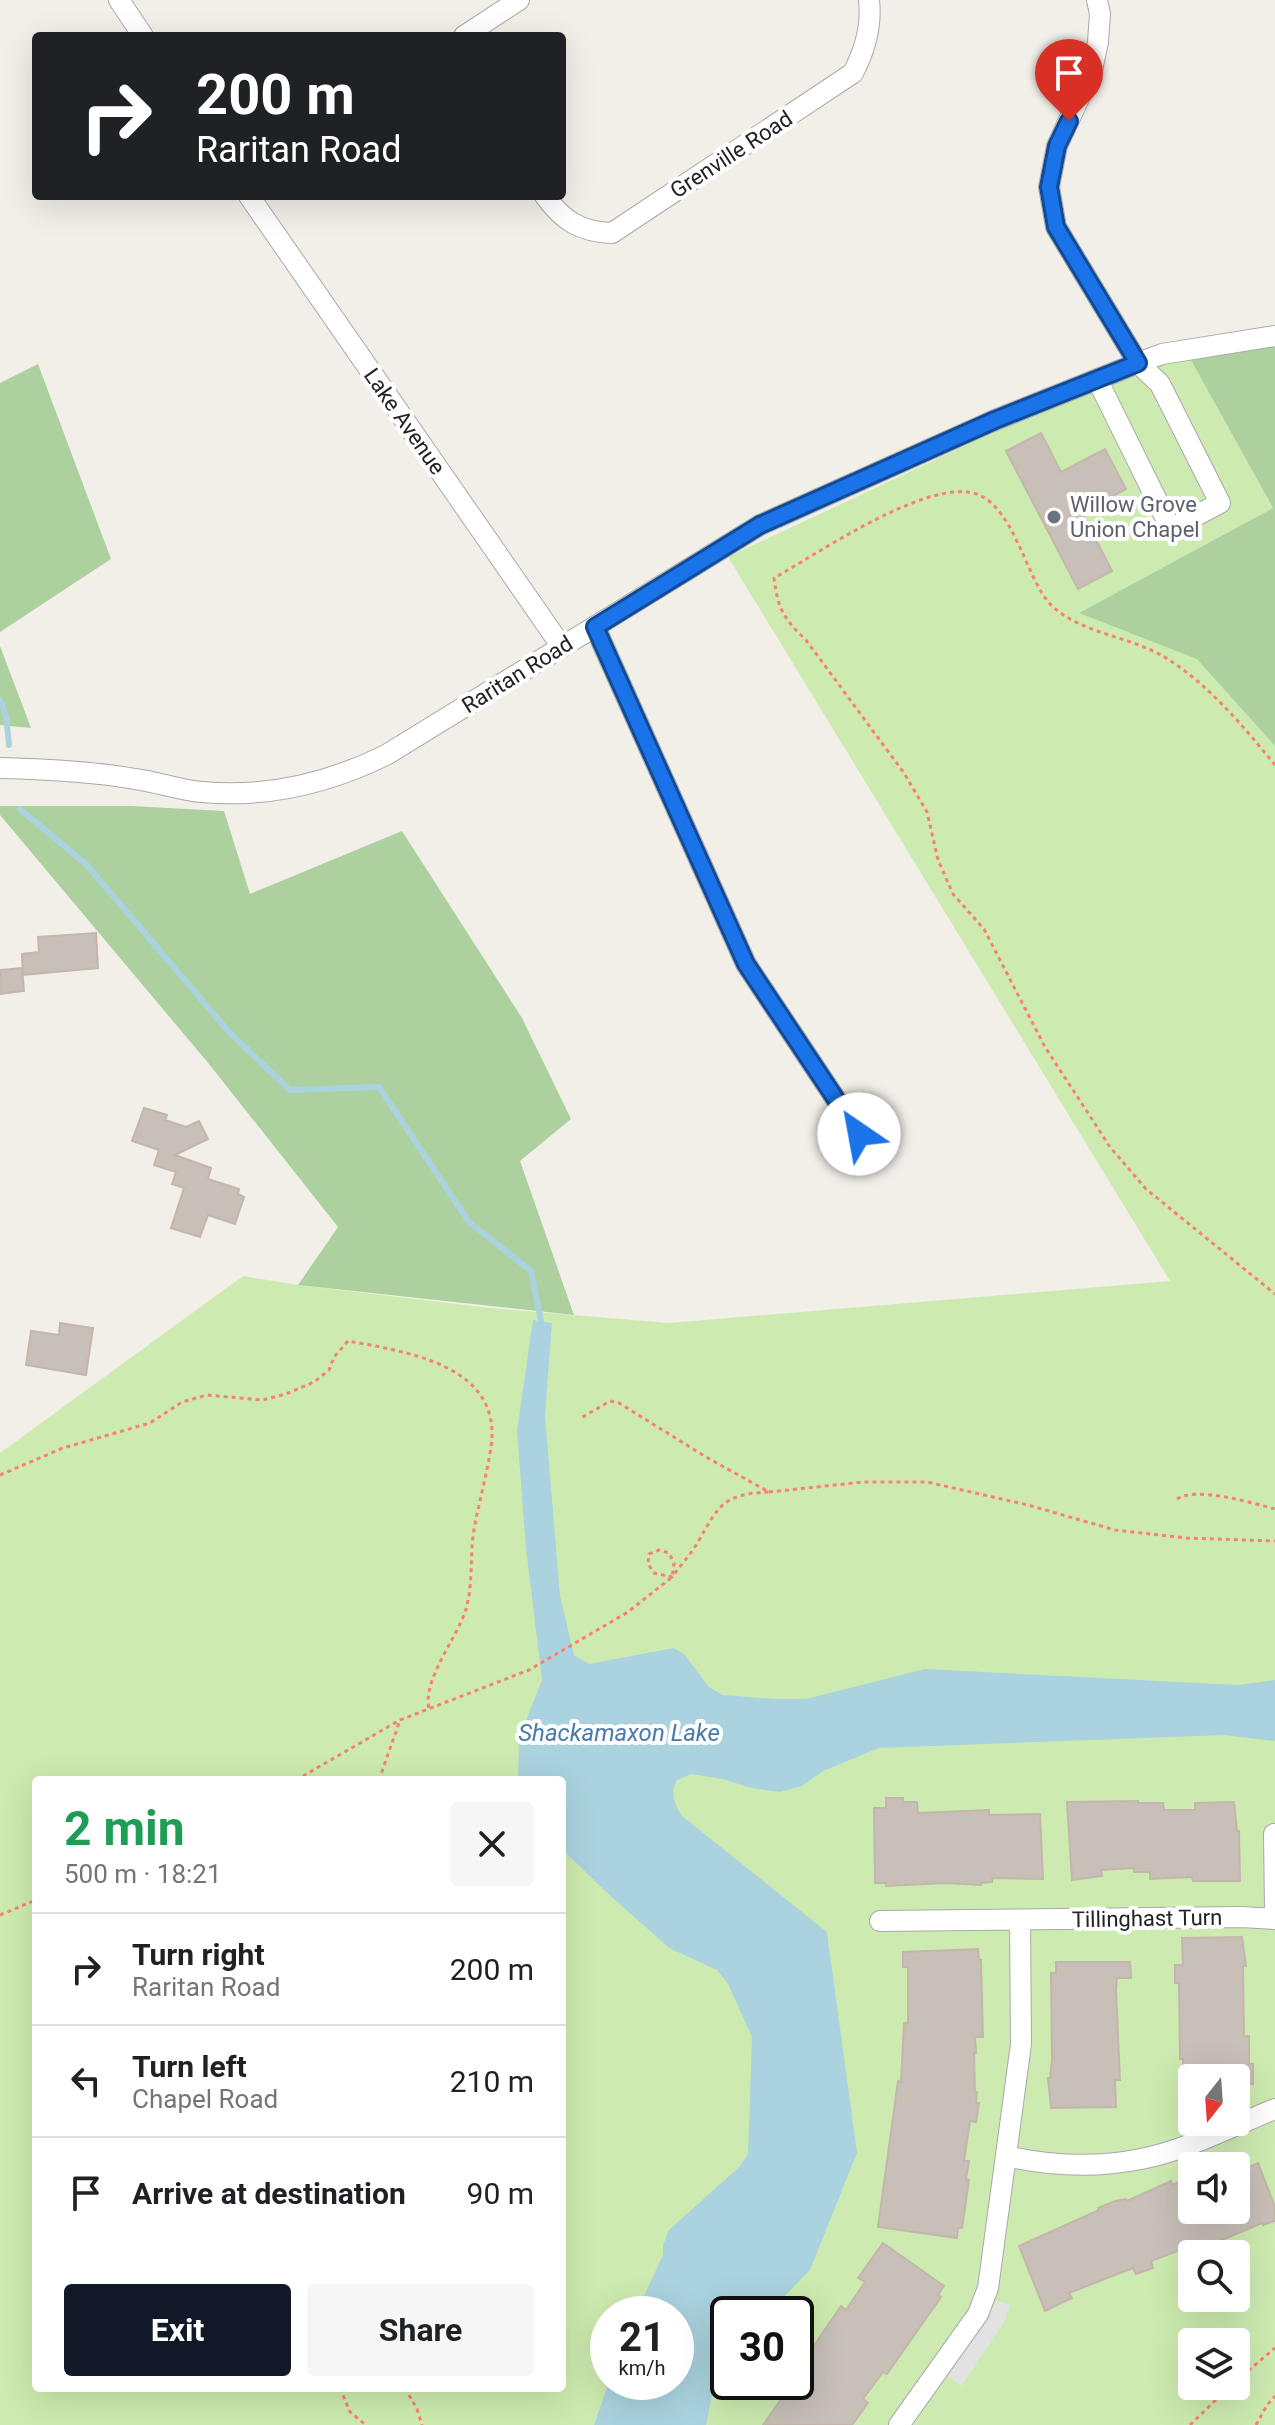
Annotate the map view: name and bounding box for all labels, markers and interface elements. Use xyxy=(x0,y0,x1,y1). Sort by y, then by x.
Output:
pin xyxy=(1035,39,1103,121)
icon: arrive xyxy=(1047,51,1091,95)
text: 200 m xyxy=(196,62,355,128)
icon: right xyxy=(64,64,168,168)
street label: Grenville Road xyxy=(666,106,797,203)
text: Raritan Road xyxy=(196,129,402,171)
street label: Lake Avenue xyxy=(359,363,450,479)
place label: Willow Grove Union Chapel xyxy=(1070,492,1200,542)
marker: Willow Grove Union Chapel xyxy=(1045,508,1063,526)
street label: Raritan Road xyxy=(457,631,577,718)
position arrow xyxy=(817,1092,901,1176)
water label: Shackamaxon Lake xyxy=(518,1719,720,1747)
text: 2 min xyxy=(64,1800,185,1857)
button: close xyxy=(450,1802,534,1886)
text: 500 m · 18:21 xyxy=(64,1859,222,1889)
street label: Tillinghast Turn xyxy=(1072,1905,1222,1932)
text: Turn right xyxy=(132,1937,265,1972)
icon: right xyxy=(64,1947,108,1991)
text: 200 m xyxy=(450,1952,534,1987)
text: Raritan Road xyxy=(132,1972,280,2002)
text: Turn left xyxy=(132,2049,247,2084)
icon: left xyxy=(64,2059,108,2103)
text: 210 m xyxy=(450,2064,534,2099)
north arrow xyxy=(1178,2064,1250,2136)
map controls xyxy=(1178,2064,1250,2400)
text: Chapel Road xyxy=(132,2084,278,2114)
button: sound xyxy=(1178,2152,1250,2224)
icon: arrive xyxy=(64,2171,108,2215)
text: Arrive at destination xyxy=(132,2176,406,2211)
text: 90 m xyxy=(467,2176,534,2211)
button: search xyxy=(1178,2240,1250,2312)
button: Exit xyxy=(64,2284,291,2376)
button: Share xyxy=(307,2284,534,2376)
speed limit sign: 30 xyxy=(710,2296,814,2400)
text: 21 xyxy=(619,2314,665,2361)
button: layers xyxy=(1178,2328,1250,2400)
text: km/h xyxy=(619,2356,665,2380)

